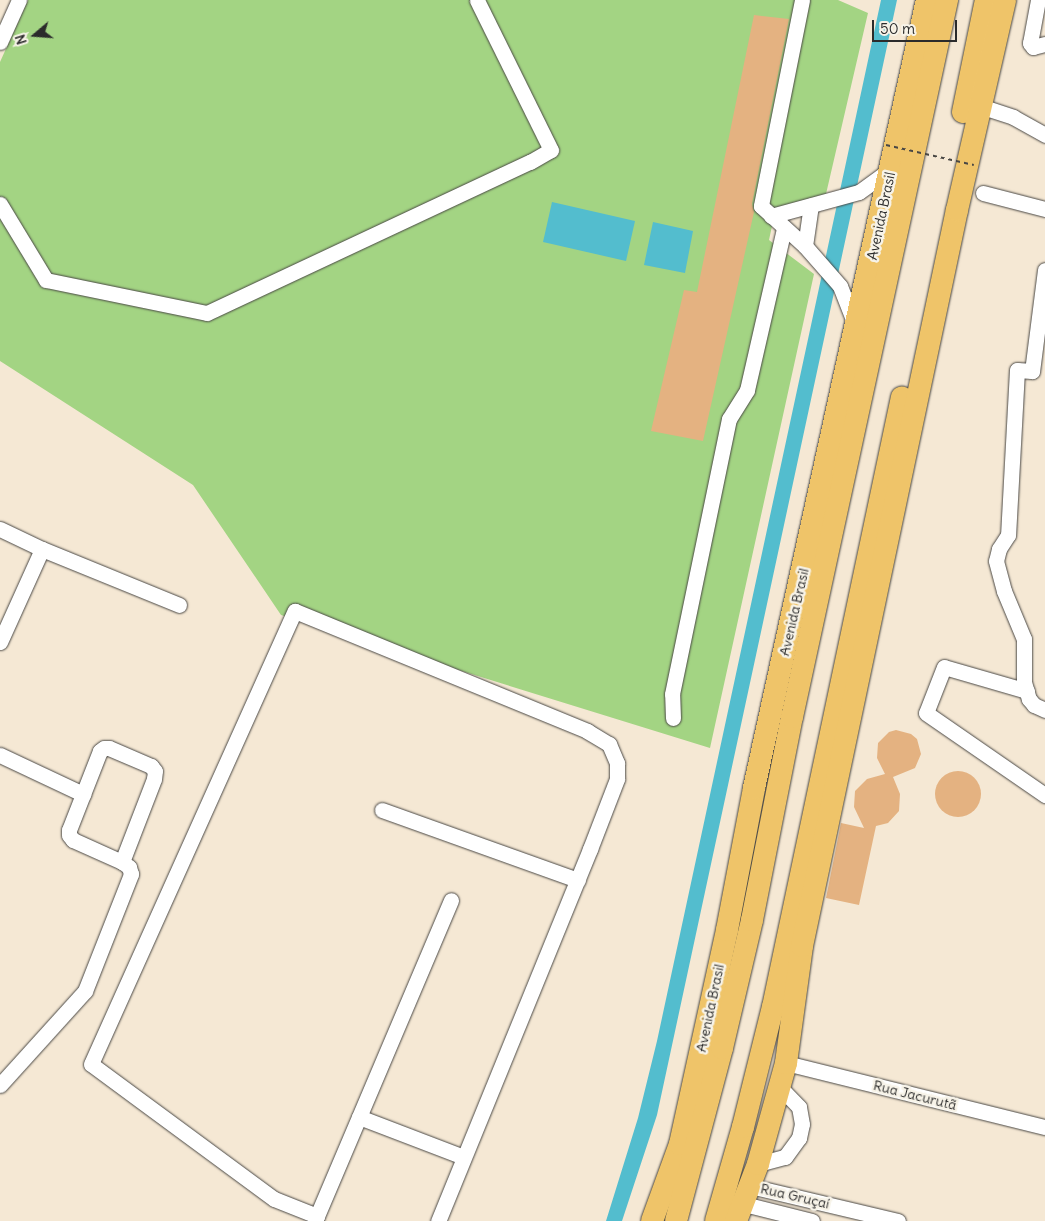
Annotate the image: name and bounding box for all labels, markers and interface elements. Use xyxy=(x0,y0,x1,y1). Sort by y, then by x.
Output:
north arrow xyxy=(10,10,60,60)
scale bar xyxy=(875,10,960,42)
text: 50 m xyxy=(880,19,915,38)
text: N xyxy=(11,32,31,47)
street label: Avenida Brasil xyxy=(863,171,899,261)
street label: Avenida Brasil xyxy=(776,567,812,657)
street label: Avenida Brasil xyxy=(692,963,728,1053)
street label: Rua Jacurutã xyxy=(872,1077,958,1113)
street label: Rua Gruçaí xyxy=(759,1180,831,1212)

